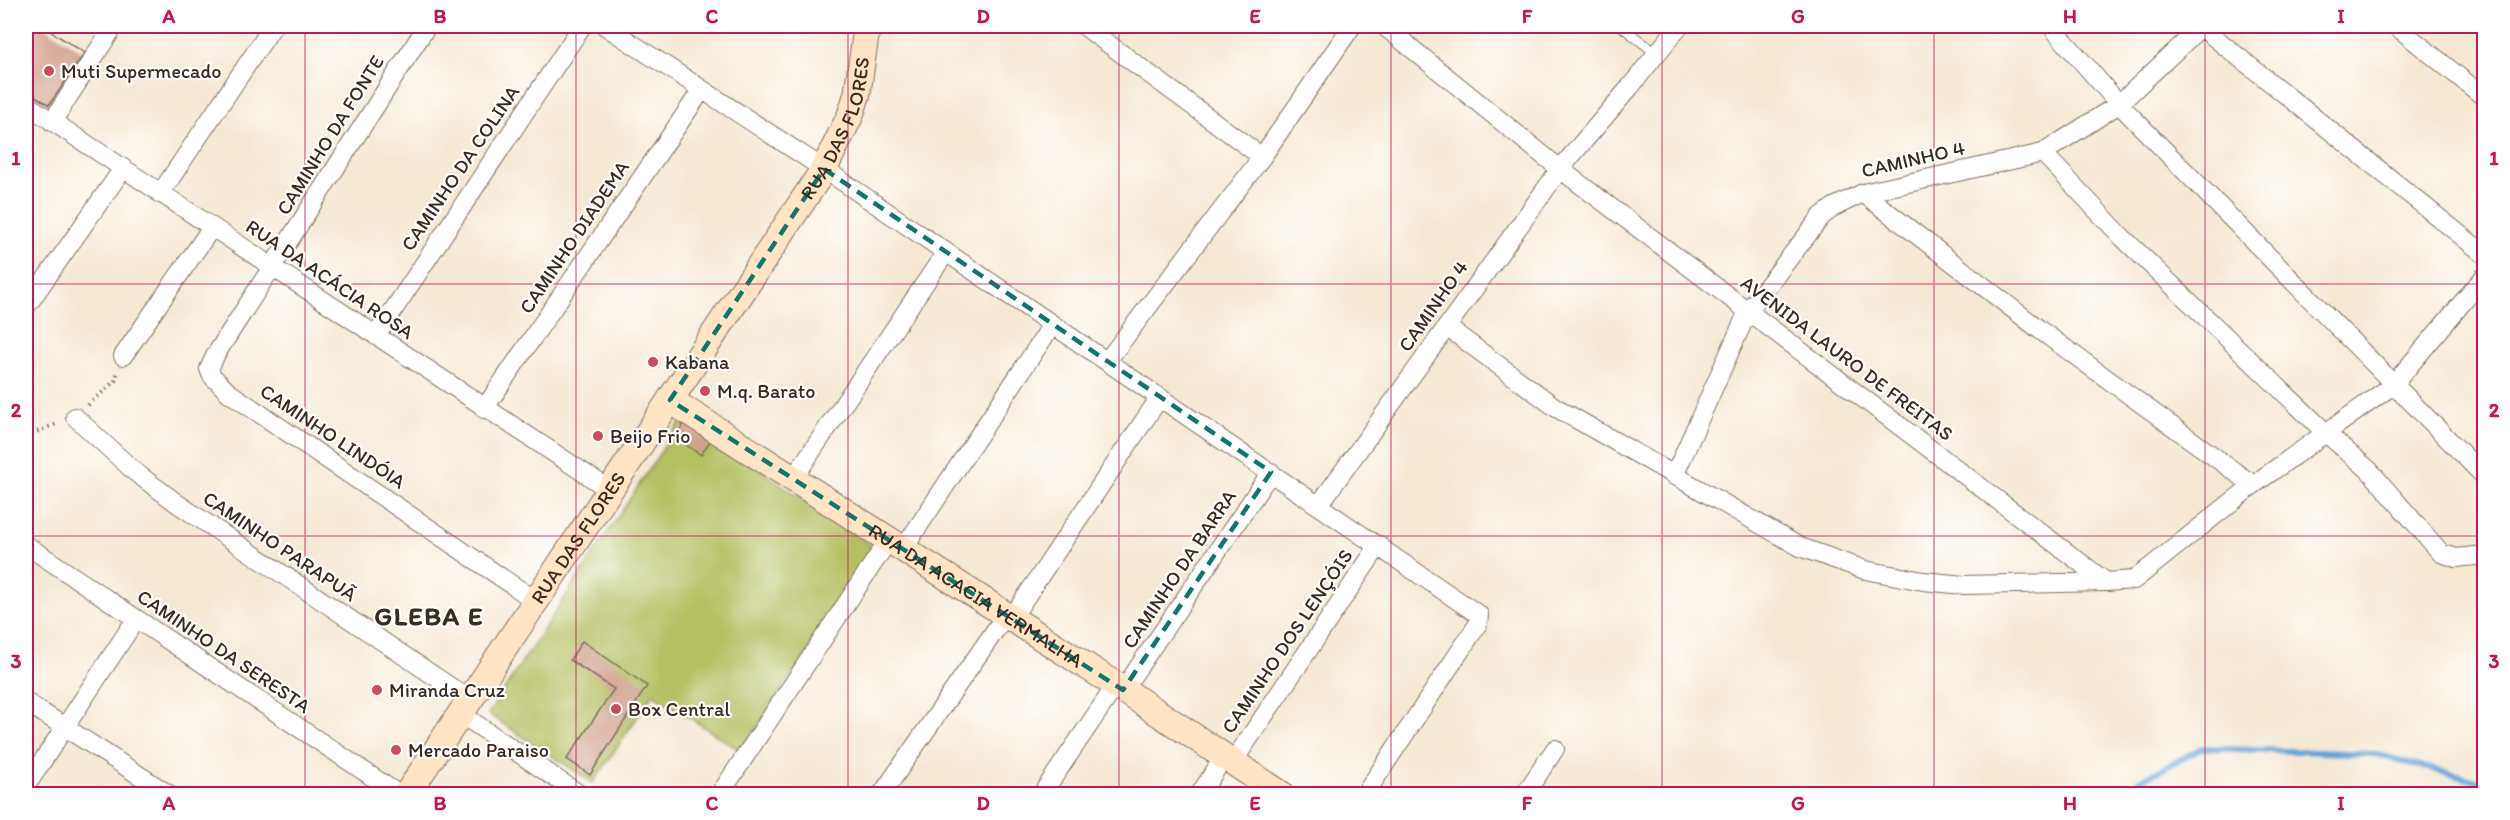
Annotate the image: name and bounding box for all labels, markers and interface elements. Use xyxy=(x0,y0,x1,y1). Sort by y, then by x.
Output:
text: A xyxy=(162,4,176,28)
text: B xyxy=(434,4,447,28)
text: C xyxy=(706,4,719,28)
text: D xyxy=(976,4,990,28)
text: E xyxy=(1249,4,1261,28)
text: F xyxy=(1522,4,1533,28)
text: G xyxy=(1791,4,1805,28)
text: H xyxy=(2063,4,2077,28)
text: I xyxy=(2337,4,2345,28)
street label: CAMINHO DA FONTE xyxy=(271,51,389,219)
street label: RUA DAS FLORES xyxy=(795,55,874,204)
place label: Muti Supermecado xyxy=(61,59,222,83)
marker: Muti Supermecado xyxy=(42,64,56,78)
street label: CAMINHO DA COLINA xyxy=(396,81,524,255)
street label: CAMINHO 4 xyxy=(1859,135,1967,183)
text: 1 xyxy=(11,146,21,170)
text: 1 xyxy=(2489,146,2499,170)
street label: CAMINHO DIADEMA xyxy=(514,156,634,318)
street label: RUA DA ACÁCIA ROSA xyxy=(242,214,419,344)
street label: CAMINHO 4 xyxy=(1393,256,1473,356)
street label: AVENIDA LAURO DE FREITAS xyxy=(1736,270,1958,446)
place label: Kabana xyxy=(665,350,730,374)
marker: Kabana xyxy=(646,355,660,369)
street label: CAMINHO LINDÓIA xyxy=(256,378,410,494)
place label: M.q. Barato xyxy=(717,379,815,403)
marker: M.q. Barato xyxy=(698,384,712,398)
text: 2 xyxy=(11,398,22,422)
text: 2 xyxy=(2489,398,2500,422)
place label: Beijo Frio xyxy=(610,424,690,448)
marker: Beijo Frio xyxy=(591,429,605,443)
street label: RUA DAS FLORES xyxy=(525,467,631,608)
street label: CAMINHO DA BARRA xyxy=(1117,485,1241,653)
street label: CAMINHO PARAPUÃ xyxy=(199,486,362,606)
street label: RUA DA ACACIA VERMALHA xyxy=(864,518,1088,673)
street label: CAMINHO DOS LENÇÓIS xyxy=(1216,544,1358,738)
street label: CAMINHO DA SERESTA xyxy=(133,584,315,718)
district label: GLEBA E xyxy=(374,600,484,632)
text: 3 xyxy=(11,649,22,673)
text: 3 xyxy=(2489,649,2500,673)
place label: Miranda Cruz xyxy=(389,678,505,702)
marker: Miranda Cruz xyxy=(370,683,384,697)
place label: Box Central xyxy=(628,697,730,721)
marker: Box Central xyxy=(609,702,623,716)
place label: Mercado Paraiso xyxy=(408,738,549,762)
marker: Mercado Paraiso xyxy=(389,743,403,757)
text: A xyxy=(162,791,176,815)
text: B xyxy=(434,791,447,815)
text: C xyxy=(706,791,719,815)
text: D xyxy=(976,791,990,815)
text: E xyxy=(1249,791,1261,815)
text: F xyxy=(1522,791,1533,815)
text: G xyxy=(1791,791,1805,815)
text: H xyxy=(2063,791,2077,815)
text: I xyxy=(2337,791,2345,815)

